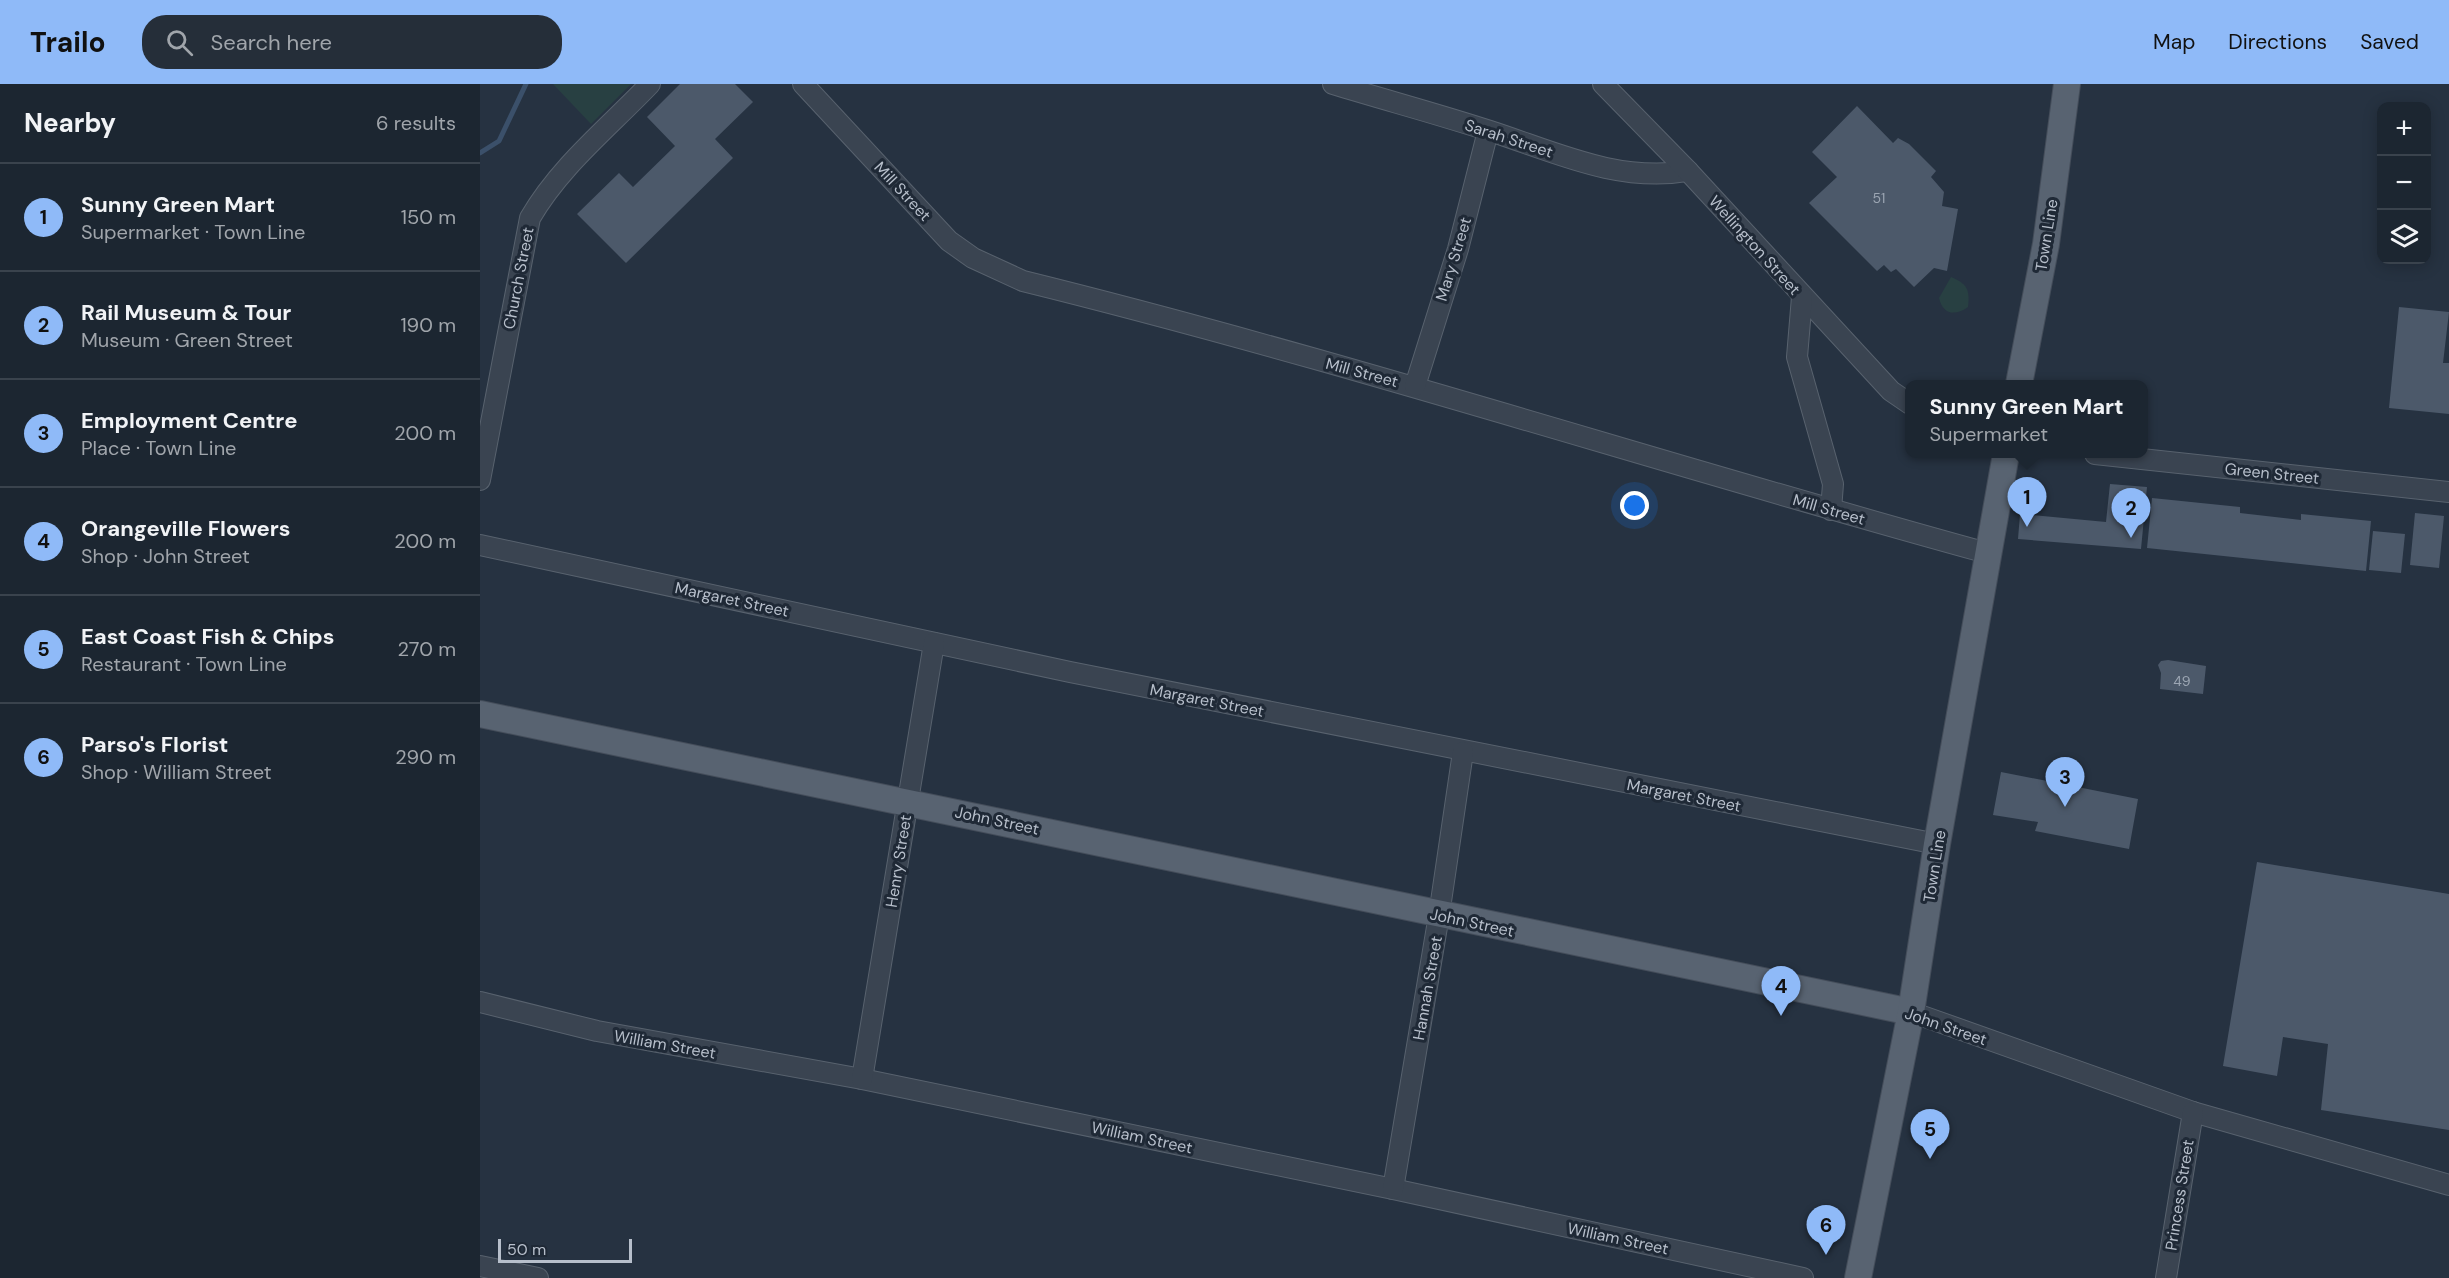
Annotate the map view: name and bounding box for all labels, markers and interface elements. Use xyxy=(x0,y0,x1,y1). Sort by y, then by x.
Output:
search box xyxy=(142,15,562,69)
text: Trailo xyxy=(30,24,106,61)
icon: search xyxy=(163,26,196,59)
text: Search here xyxy=(211,28,332,57)
text: Map xyxy=(2153,28,2195,56)
text: Directions xyxy=(2228,28,2327,56)
text: Saved xyxy=(2360,28,2419,56)
map controls xyxy=(2377,102,2431,264)
button: + xyxy=(2377,102,2431,156)
text: Nearby xyxy=(24,106,116,140)
text: 6 results xyxy=(376,110,456,136)
street label: Sarah Street xyxy=(1462,114,1556,163)
button: − xyxy=(2377,156,2431,210)
street label: Mill Street xyxy=(870,157,936,226)
house number: 51 xyxy=(1873,189,1885,207)
text: Sunny Green Mart xyxy=(81,190,275,219)
street label: Wellington Street xyxy=(1704,191,1805,300)
street label: Town Line xyxy=(2030,197,2063,273)
text: 1 xyxy=(40,204,47,230)
text: 150 m xyxy=(401,204,456,230)
button: layers xyxy=(2377,210,2431,264)
street label: Mary Street xyxy=(1431,215,1476,304)
text: Supermarket · Town Line xyxy=(81,219,305,245)
street label: Church Street xyxy=(498,225,539,331)
text: Rail Museum & Tour xyxy=(81,298,291,327)
text: 2 xyxy=(38,312,49,338)
text: 190 m xyxy=(400,312,456,338)
text: Museum · Green Street xyxy=(81,327,293,353)
street label: Mill Street xyxy=(1323,353,1400,392)
popup xyxy=(1905,380,2148,458)
text: Sunny Green Mart xyxy=(1929,392,2124,421)
text: Employment Centre xyxy=(81,406,297,435)
text: 3 xyxy=(37,420,50,446)
text: 200 m xyxy=(394,420,456,446)
text: Supermarket xyxy=(1929,421,2048,447)
text: Place · Town Line xyxy=(81,435,236,461)
street label: Green Street xyxy=(2224,458,2320,489)
pin: 1 xyxy=(2008,478,2046,527)
pin: 2 xyxy=(2112,488,2150,538)
street label: Mill Street xyxy=(1790,489,1867,530)
your location xyxy=(1620,491,1649,520)
text: Orangeville Flowers xyxy=(81,514,291,543)
text: 4 xyxy=(37,528,50,554)
text: 200 m xyxy=(394,528,456,554)
text: Shop · John Street xyxy=(81,543,250,569)
street label: Margaret Street xyxy=(673,577,791,622)
text: East Coast Fish & Chips xyxy=(81,622,334,651)
text: 5 xyxy=(37,636,50,662)
text: 270 m xyxy=(398,636,456,662)
text: Restaurant · Town Line xyxy=(81,651,287,677)
house number: 49 xyxy=(2173,672,2191,690)
street label: Margaret Street xyxy=(1148,679,1266,722)
text: Parso's Florist xyxy=(81,730,228,759)
text: 6 xyxy=(37,744,50,770)
text: 290 m xyxy=(395,744,456,770)
pin: 3 xyxy=(2046,758,2084,807)
text: Shop · William Street xyxy=(81,759,272,785)
street label: Margaret Street xyxy=(1625,774,1743,817)
street label: John Street xyxy=(953,801,1041,840)
street label: Henry Street xyxy=(881,813,916,909)
street label: Town Line xyxy=(1918,828,1951,904)
street label: John Street xyxy=(1428,903,1516,942)
street label: Hannah Street xyxy=(1408,934,1447,1042)
pin: 4 xyxy=(1762,966,1800,1016)
street label: John Street xyxy=(1902,1003,1990,1050)
street label: William Street xyxy=(612,1025,717,1064)
pin: 5 xyxy=(1910,1110,1950,1159)
street label: William Street xyxy=(1089,1117,1194,1158)
street label: Princess Street xyxy=(2160,1138,2199,1252)
pin: 6 xyxy=(1806,1206,1846,1255)
street label: William Street xyxy=(1565,1218,1670,1259)
scale bar xyxy=(498,1236,632,1264)
text: 50 m xyxy=(507,1239,546,1260)

